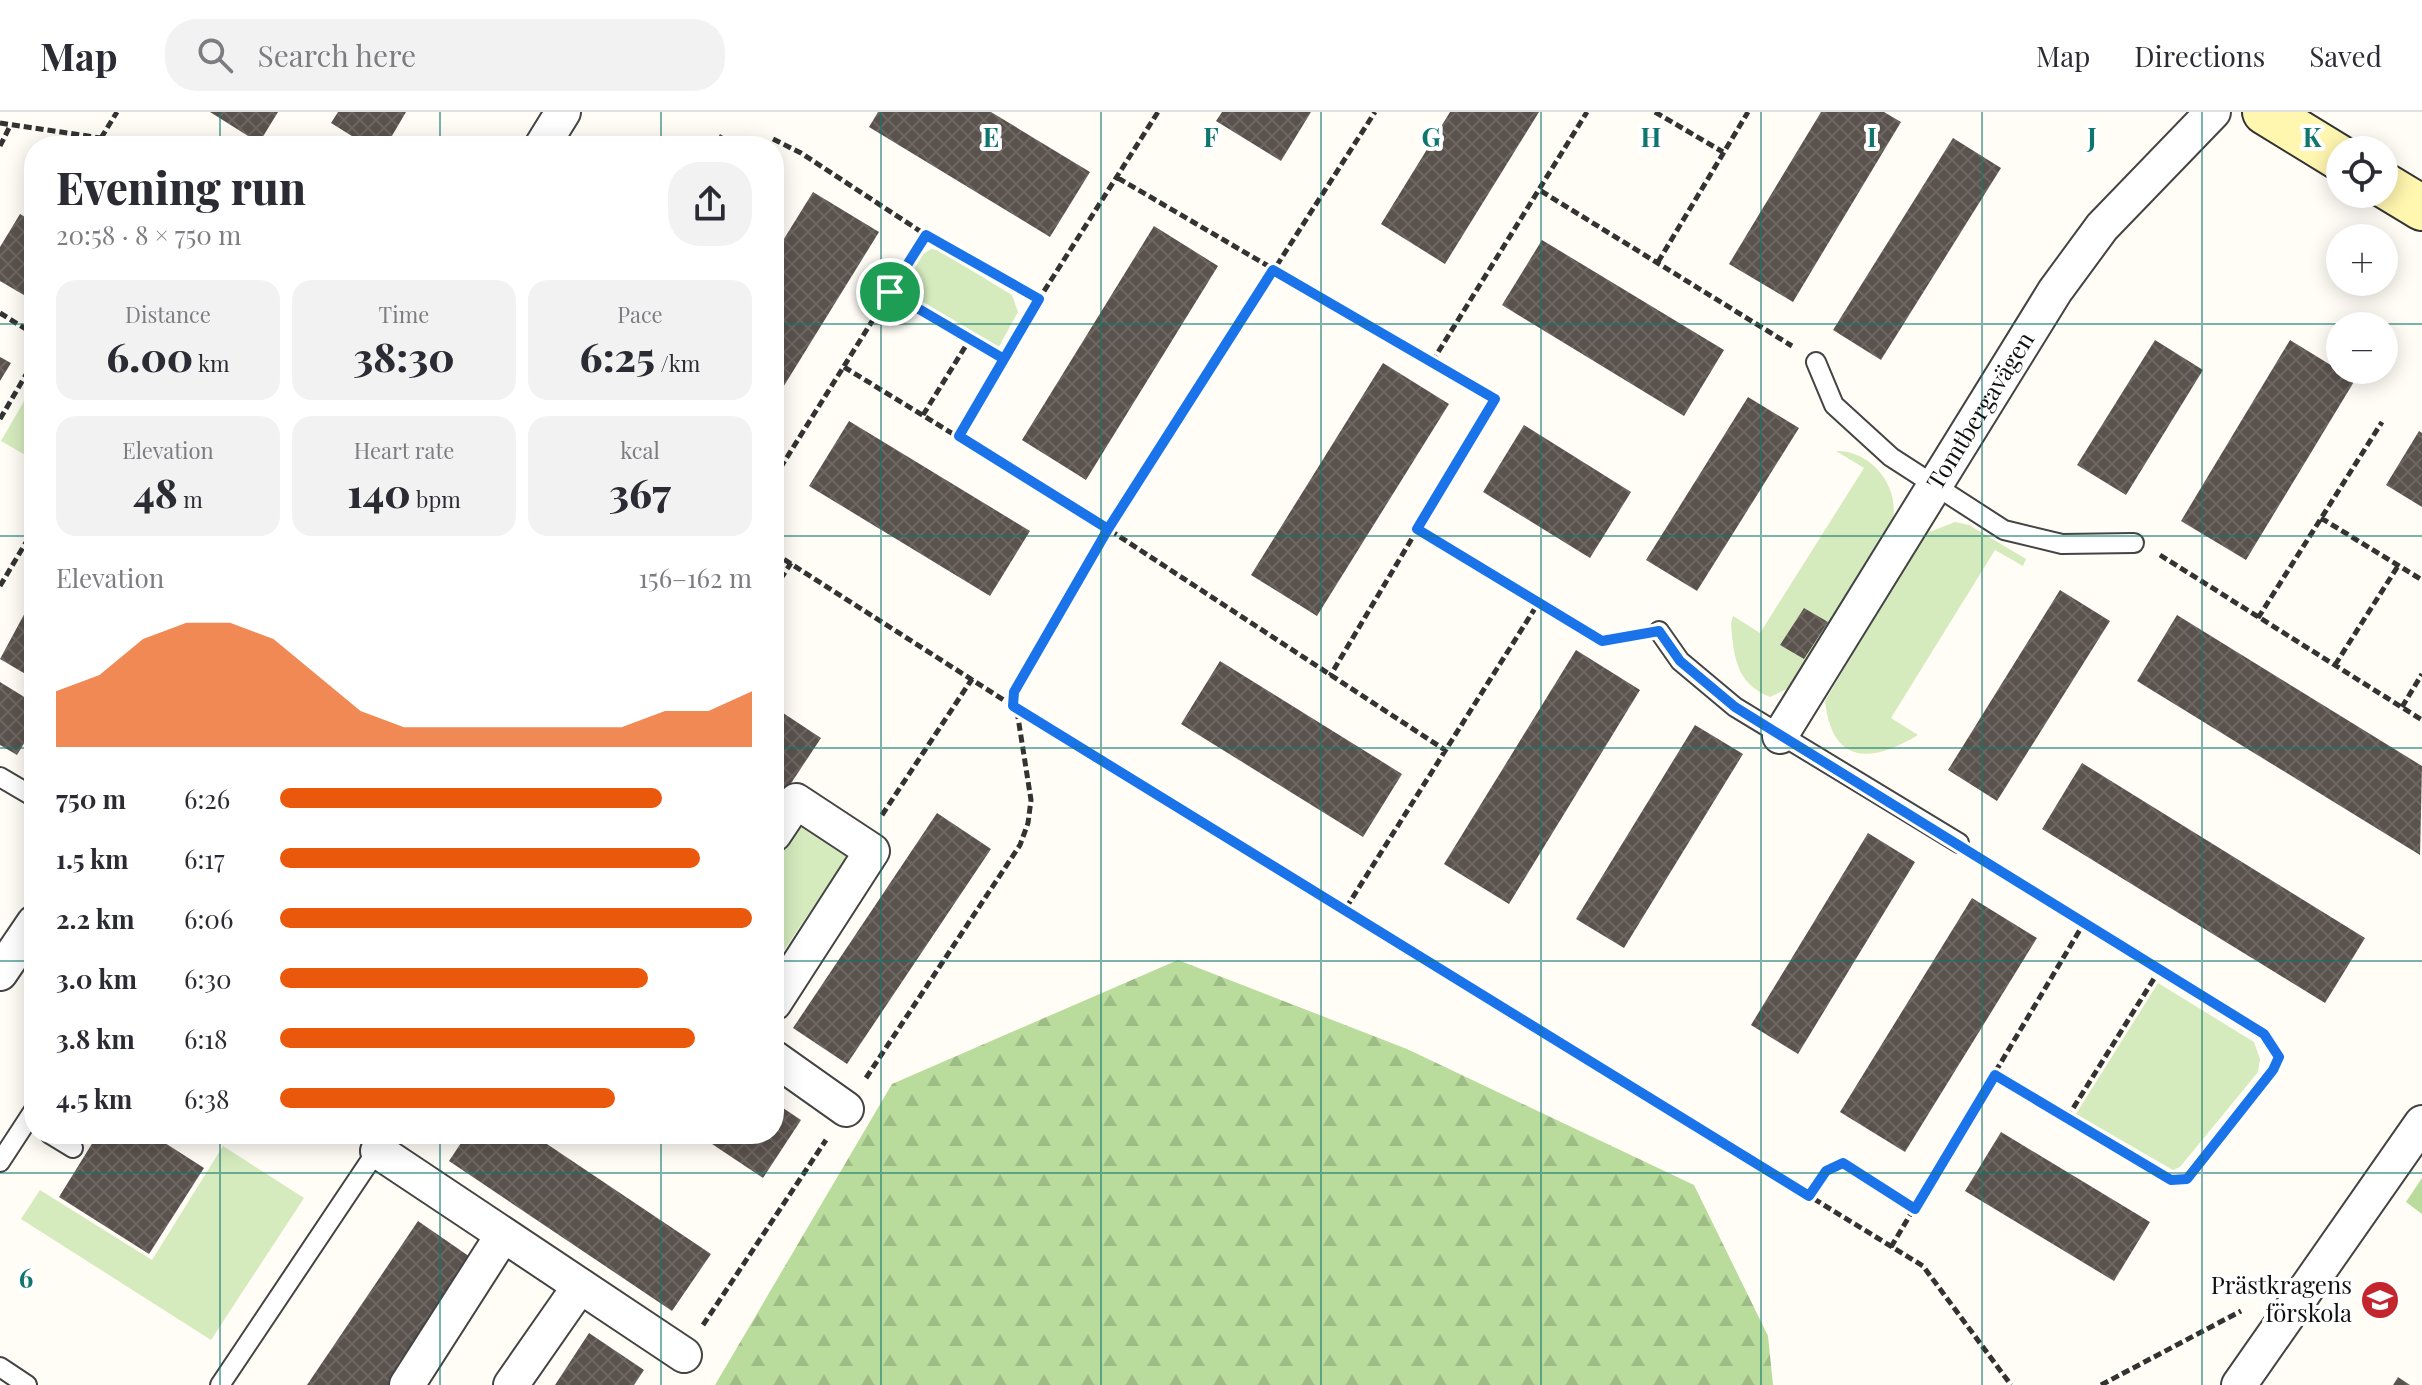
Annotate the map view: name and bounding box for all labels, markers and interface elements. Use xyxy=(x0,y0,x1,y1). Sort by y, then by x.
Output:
search box xyxy=(165,19,725,91)
text: Map xyxy=(40,30,117,81)
icon: search xyxy=(193,33,237,77)
text: Search here xyxy=(257,35,416,75)
text: Map xyxy=(2036,37,2090,74)
text: Directions xyxy=(2134,37,2265,74)
text: Saved xyxy=(2309,37,2382,74)
text: E xyxy=(983,119,999,154)
text: F xyxy=(1203,119,1219,154)
text: G xyxy=(1421,119,1441,154)
text: H xyxy=(1641,119,1661,154)
text: I xyxy=(1867,119,1877,154)
text: J xyxy=(2086,119,2097,154)
text: K xyxy=(2303,119,2322,154)
map controls xyxy=(2326,136,2398,384)
button: locate xyxy=(2326,136,2398,208)
text: Evening run xyxy=(56,157,306,216)
button: share xyxy=(668,162,752,246)
text: 20:58 · 8 × 750 m xyxy=(56,217,241,252)
button: + xyxy=(2326,224,2398,296)
pin xyxy=(856,258,924,326)
icon: arrive xyxy=(868,270,912,314)
text: Distance xyxy=(125,299,211,329)
text: Time xyxy=(379,299,429,329)
text: Pace xyxy=(617,299,663,329)
button: − xyxy=(2326,312,2398,384)
street label: Tomtbergavägen xyxy=(1918,325,2040,495)
text: 6.00 xyxy=(106,329,193,382)
text: 38:30 xyxy=(353,329,455,382)
text: 6:25 xyxy=(580,329,655,382)
text: km xyxy=(193,348,230,378)
text: /km xyxy=(655,348,700,378)
text: Elevation xyxy=(122,435,214,465)
text: Heart rate xyxy=(354,435,454,465)
text: kcal xyxy=(620,435,660,465)
text: 48 xyxy=(133,465,178,518)
text: 140 xyxy=(347,465,411,518)
text: 367 xyxy=(609,465,671,518)
text: m xyxy=(178,484,203,514)
text: bpm xyxy=(411,484,461,514)
text: Elevation xyxy=(56,560,164,595)
text: 156–162 m xyxy=(639,560,752,595)
text: 750 m xyxy=(56,781,126,816)
text: 6:26 xyxy=(184,781,230,816)
text: 1.5 km xyxy=(56,841,129,876)
text: 6:17 xyxy=(184,841,225,876)
text: 2.2 km xyxy=(56,901,134,936)
text: 6:06 xyxy=(184,901,233,936)
text: 3.0 km xyxy=(56,961,137,996)
text: 6:30 xyxy=(184,961,232,996)
text: 3.8 km xyxy=(56,1021,135,1056)
text: 6:18 xyxy=(184,1021,228,1056)
text: 4.5 km xyxy=(56,1081,132,1116)
text: 6:38 xyxy=(184,1081,230,1116)
text: 6 xyxy=(19,1260,33,1295)
place label: Prästkragens förskola xyxy=(2211,1268,2352,1328)
school or university icon: Prästkragens förskola xyxy=(2359,1279,2401,1321)

